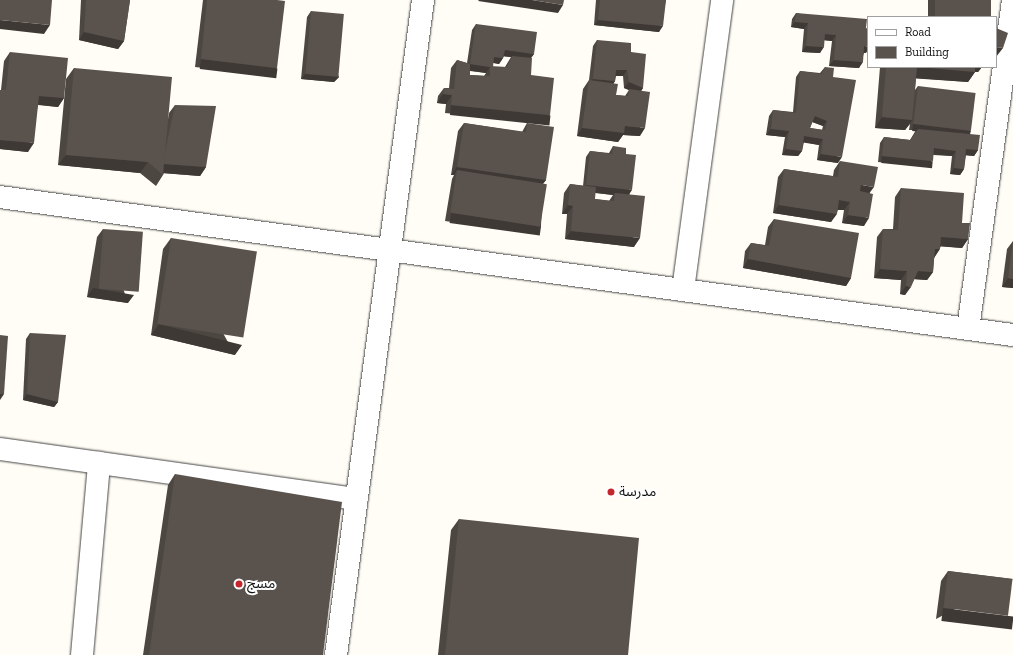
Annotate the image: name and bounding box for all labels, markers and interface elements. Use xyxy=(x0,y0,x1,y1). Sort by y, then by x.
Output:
legend xyxy=(867,16,997,68)
text: Road xyxy=(905,25,931,39)
text: Building xyxy=(905,45,949,59)
place label: مدرسة xyxy=(619,484,656,500)
marker: مدرسة xyxy=(606,487,616,497)
place label: مسج xyxy=(247,576,275,592)
marker: مسج xyxy=(234,579,244,589)

